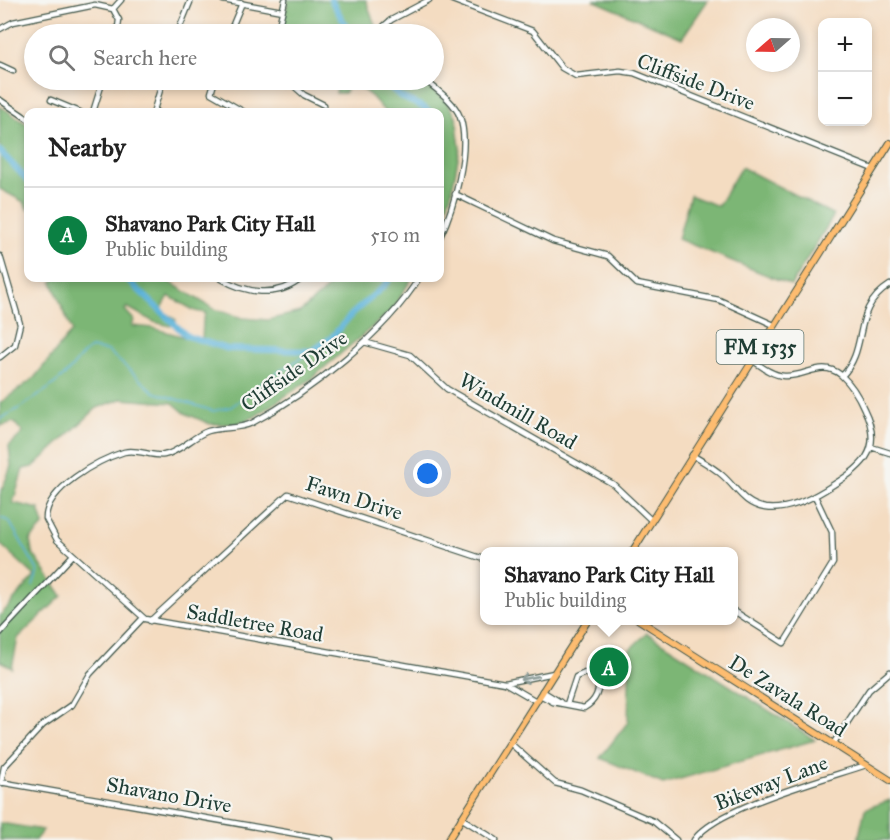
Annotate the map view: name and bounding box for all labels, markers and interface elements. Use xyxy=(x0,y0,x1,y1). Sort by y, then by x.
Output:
north arrow xyxy=(746,18,800,72)
map controls xyxy=(818,18,872,126)
button: + xyxy=(818,18,872,72)
search box xyxy=(24,24,444,90)
icon: search xyxy=(45,41,78,74)
text: Search here xyxy=(93,44,197,71)
street label: Cliffside Drive xyxy=(633,48,759,116)
button: − xyxy=(818,72,872,126)
text: Nearby xyxy=(48,131,126,163)
text: Shavano Park City Hall xyxy=(105,210,315,237)
text: A xyxy=(61,223,74,247)
text: 510 m xyxy=(370,223,420,247)
text: Public building xyxy=(105,237,227,261)
street label: Cliffside Drive xyxy=(236,325,352,417)
road number: FM 1535 xyxy=(716,330,804,364)
street label: Windmill Road xyxy=(454,367,582,455)
your location xyxy=(413,459,442,488)
street label: Fawn Drive xyxy=(302,470,406,526)
popup xyxy=(480,547,738,625)
text: Shavano Park City Hall xyxy=(504,561,714,588)
text: Public building xyxy=(504,588,626,612)
street label: Saddletree Road xyxy=(185,598,326,648)
pin: A xyxy=(590,644,628,690)
street label: De Zavala Road xyxy=(724,649,852,743)
one-way arrow xyxy=(520,673,540,684)
street label: Bikeway Lane xyxy=(711,749,831,816)
street label: Shavano Drive xyxy=(104,771,234,819)

